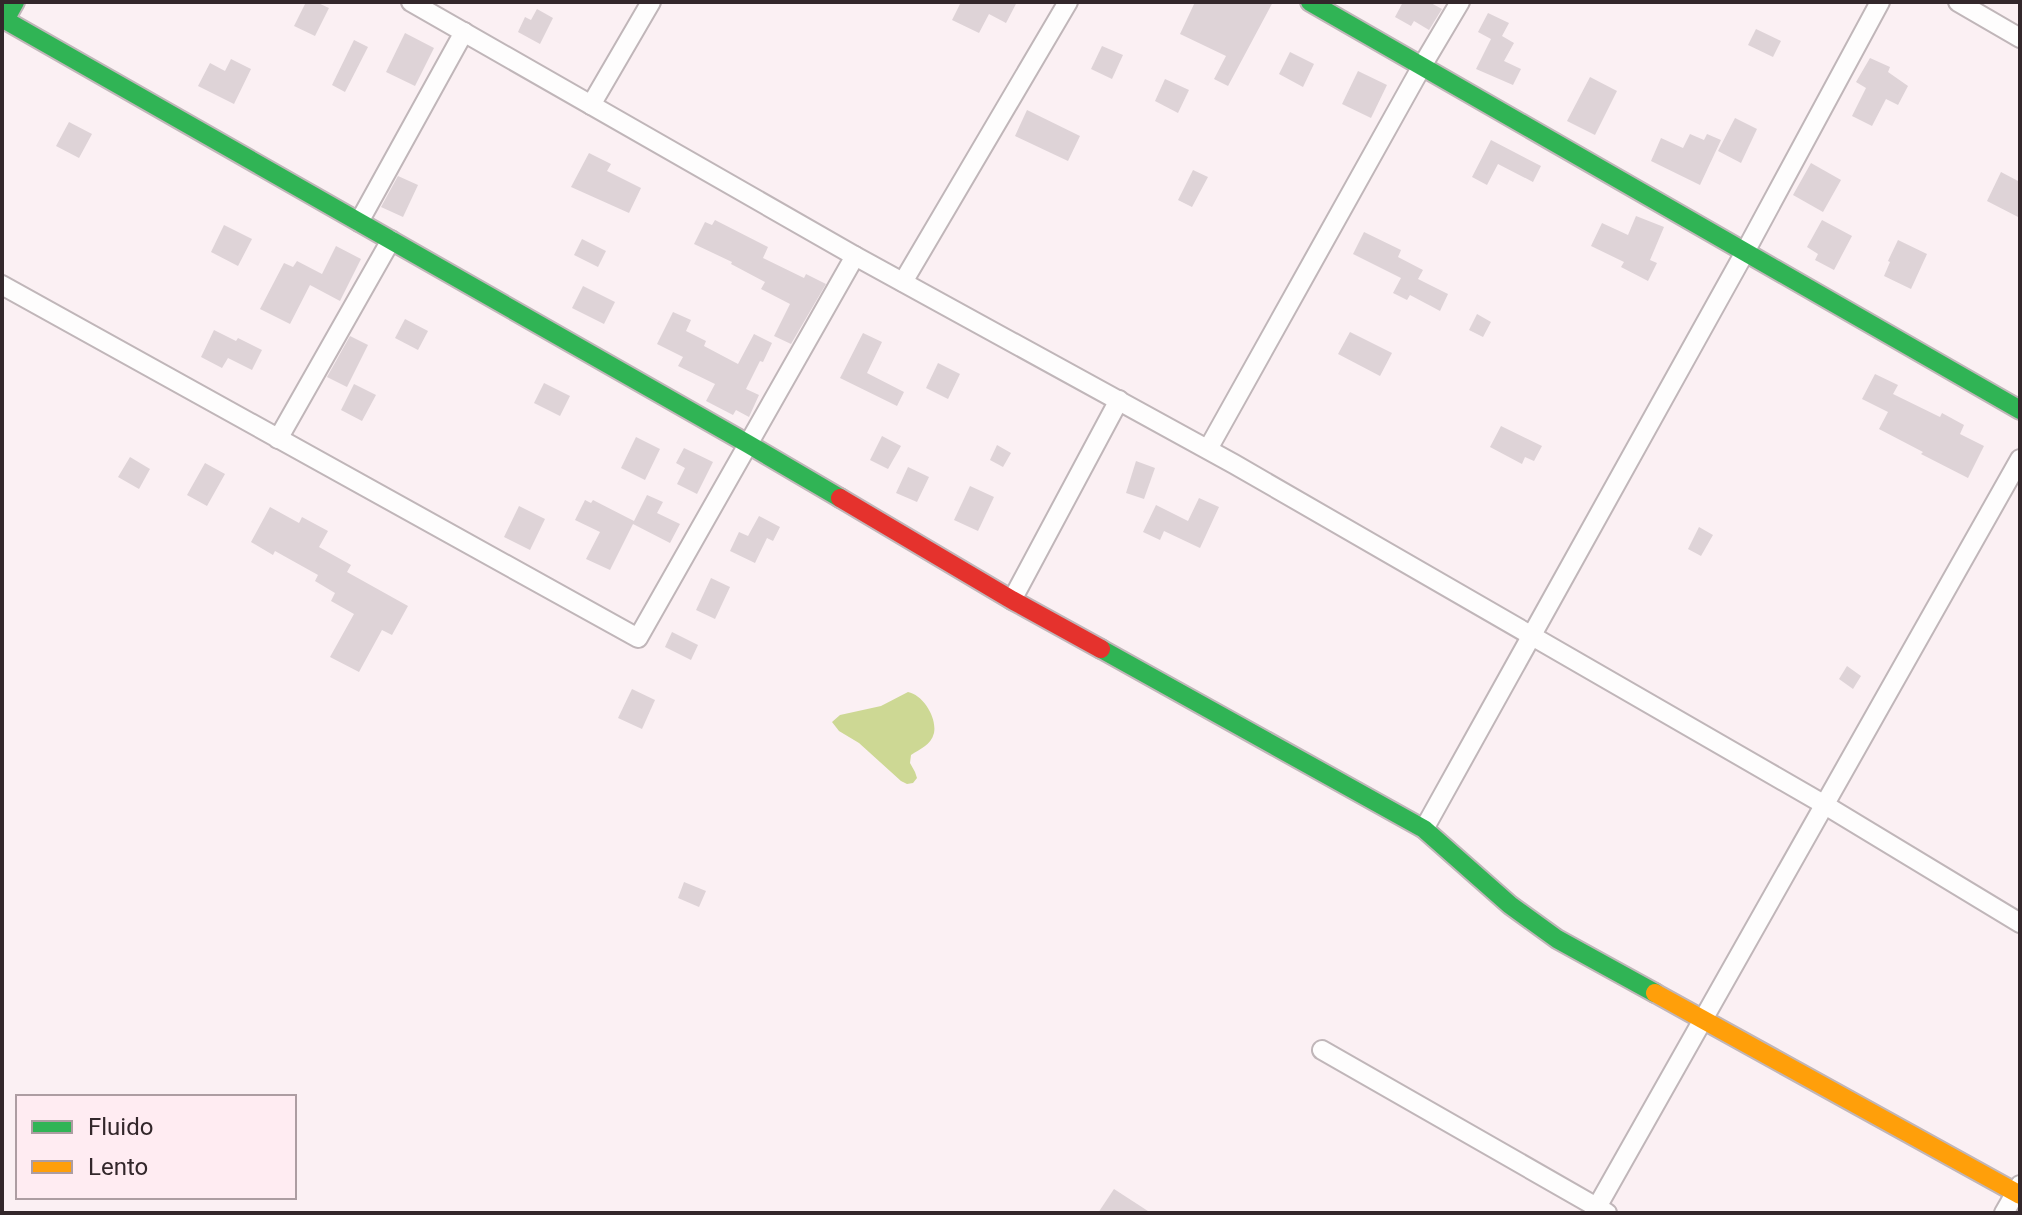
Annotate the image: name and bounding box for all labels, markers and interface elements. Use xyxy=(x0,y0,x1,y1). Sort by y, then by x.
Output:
legend xyxy=(16,1095,296,1199)
text: Fluido xyxy=(88,1113,153,1141)
text: Lento xyxy=(88,1153,148,1181)

